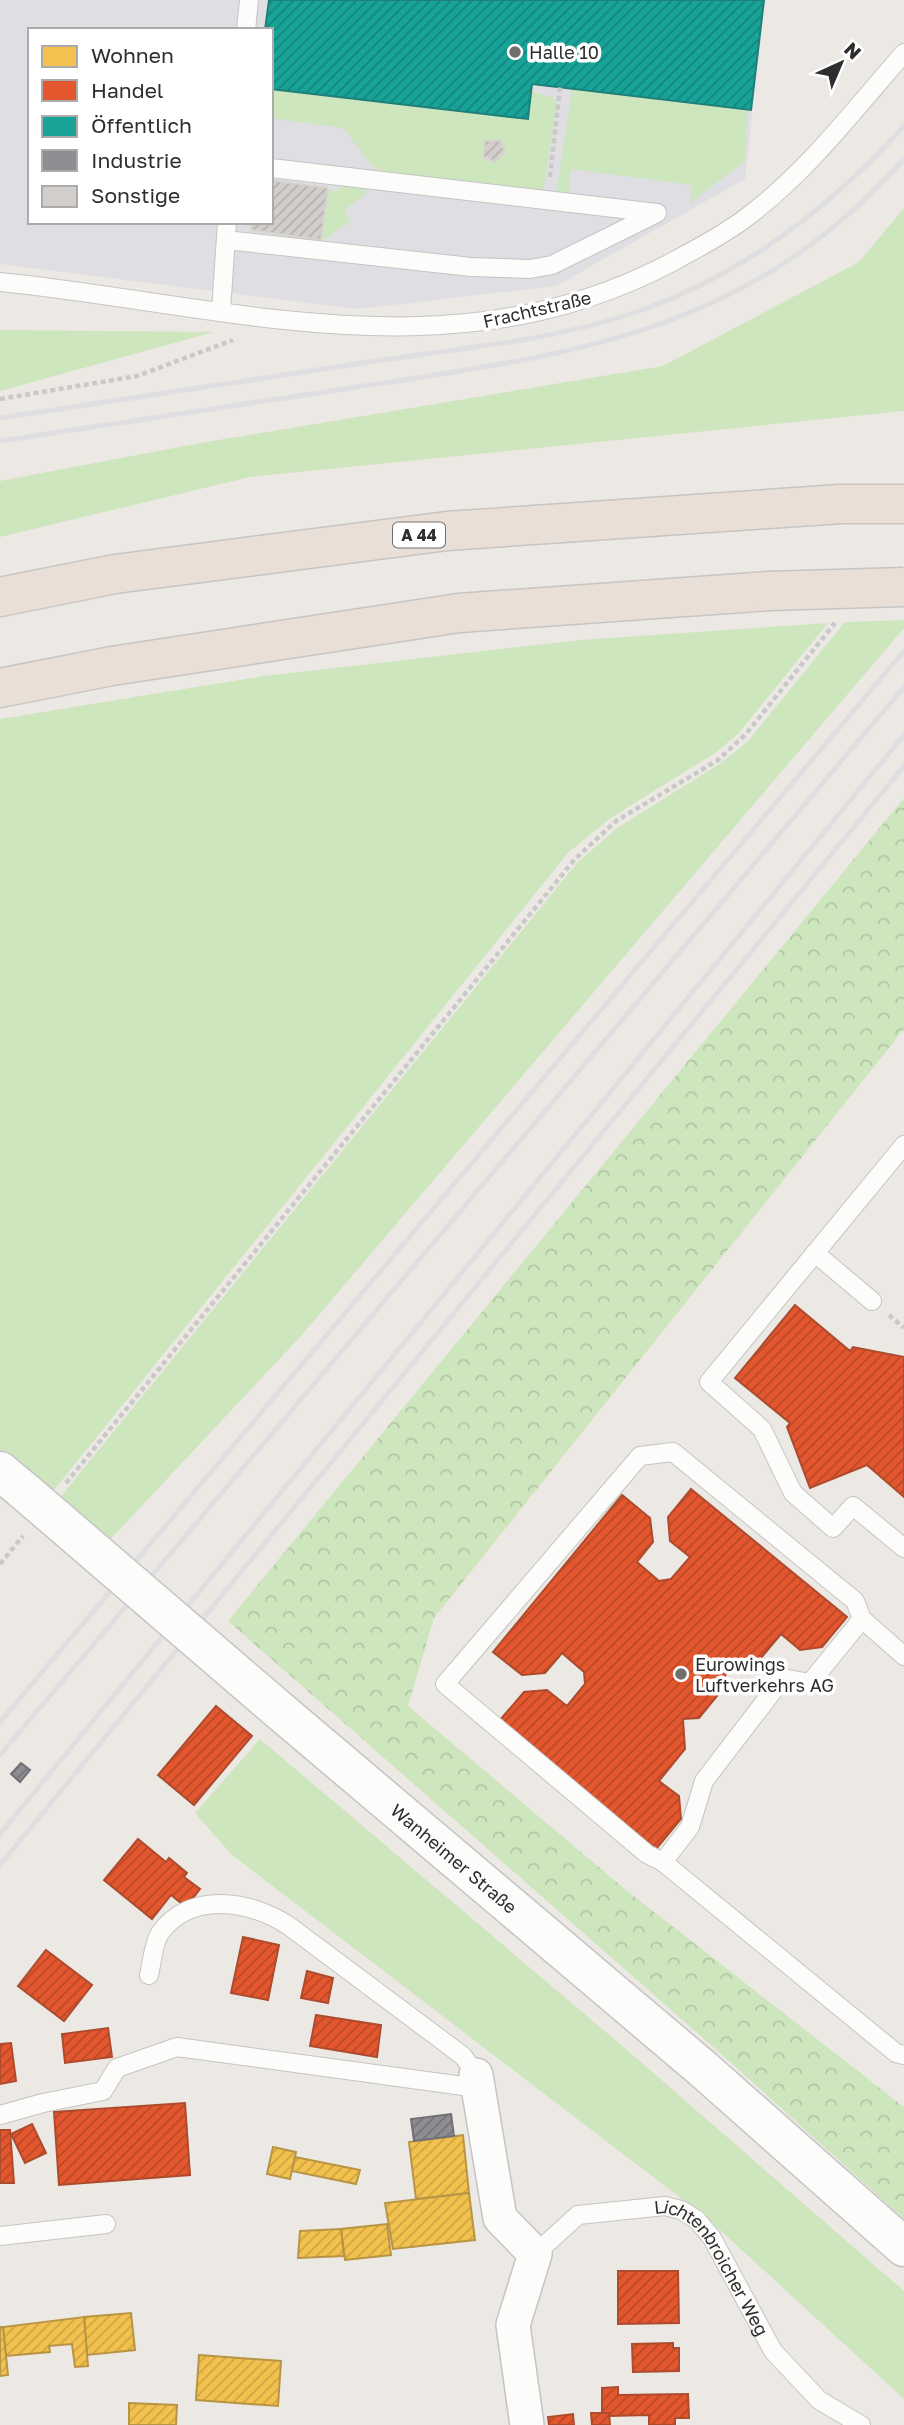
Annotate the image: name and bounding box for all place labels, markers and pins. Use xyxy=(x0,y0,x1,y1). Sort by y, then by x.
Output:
place label: Halle 10 xyxy=(529,41,599,63)
marker: Halle 10 xyxy=(507,44,523,60)
place label: Eurowings Luftverkehrs AG xyxy=(695,1653,834,1696)
marker: Eurowings Luftverkehrs AG xyxy=(673,1666,689,1682)

